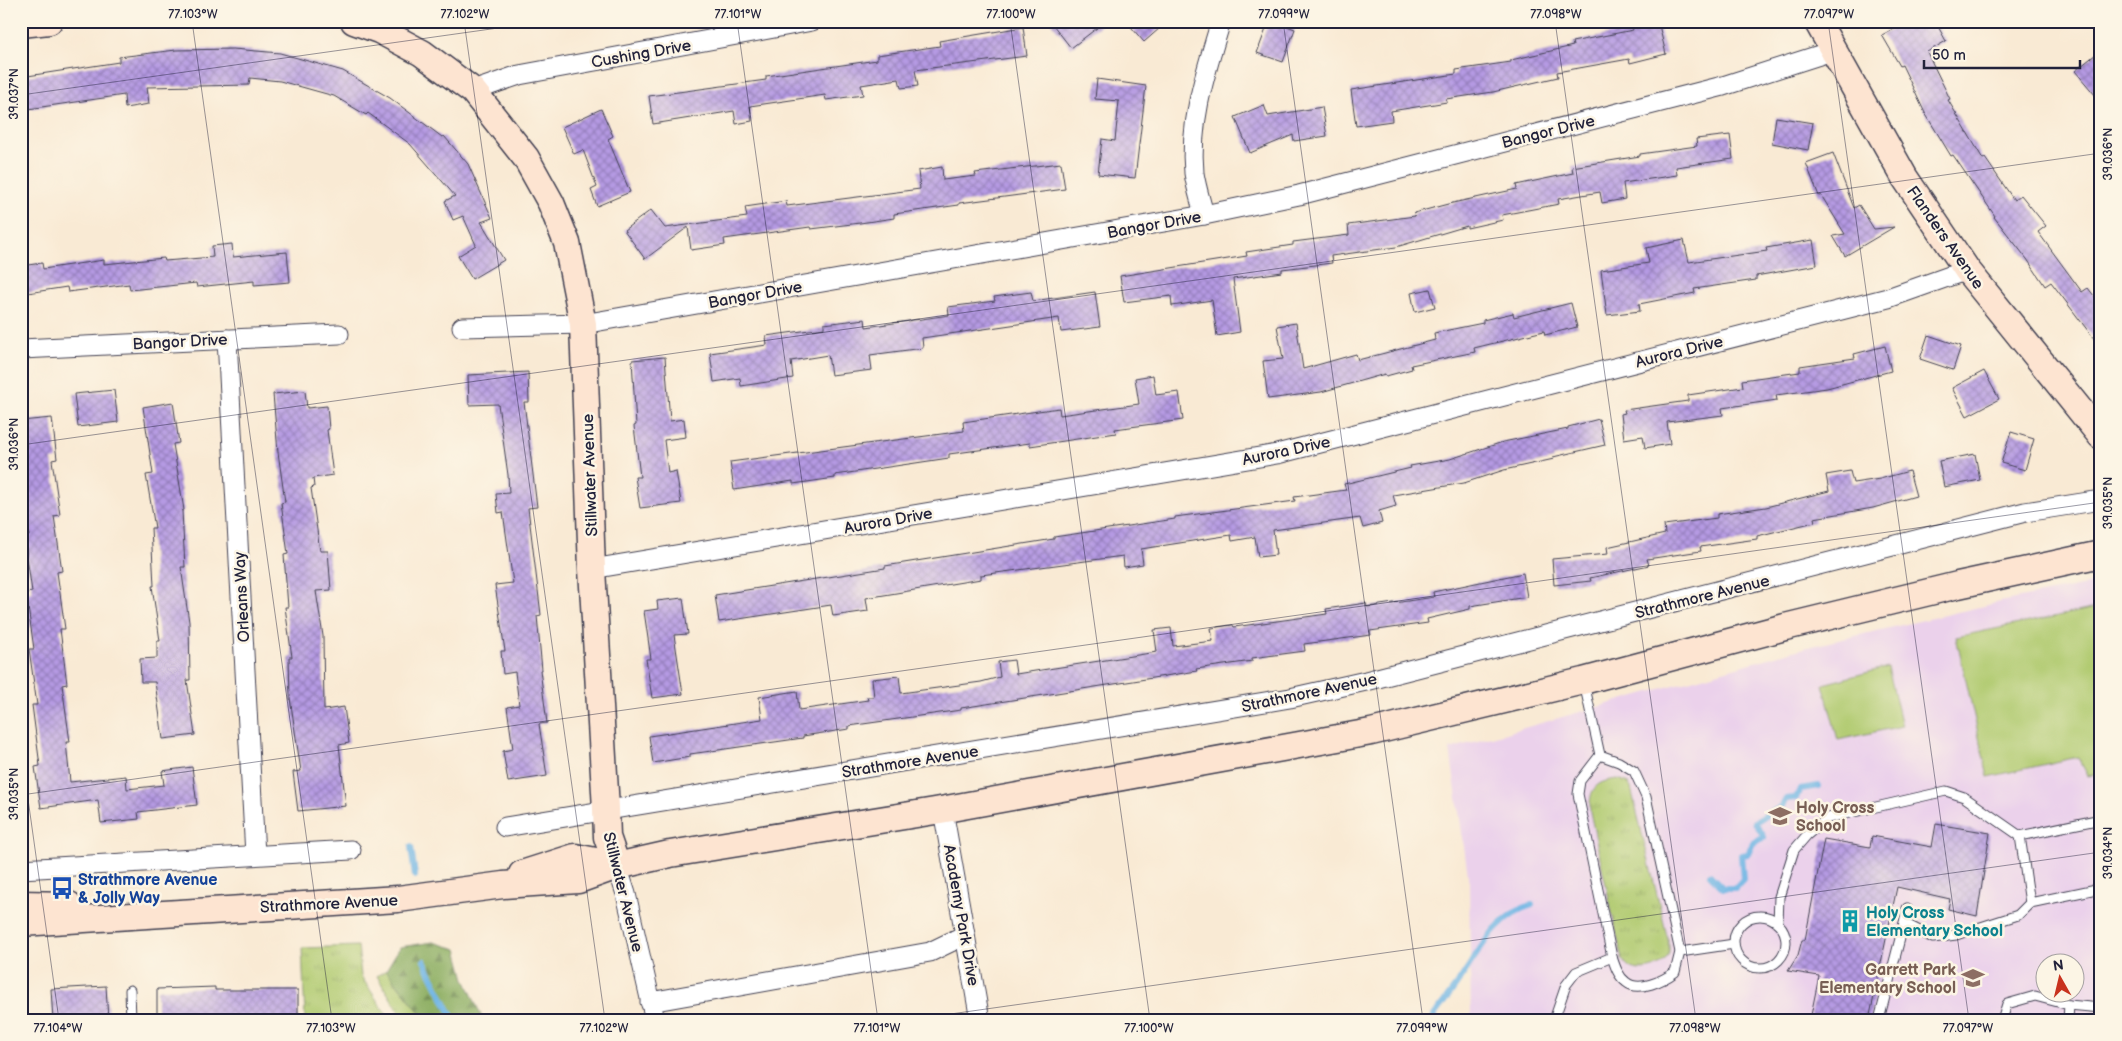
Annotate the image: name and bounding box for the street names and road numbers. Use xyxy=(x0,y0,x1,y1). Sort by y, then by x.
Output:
street label: Cushing Drive xyxy=(590,36,693,73)
street label: Bangor Drive xyxy=(1500,112,1597,153)
street label: Flanders Avenue xyxy=(1902,183,1988,293)
street label: Bangor Drive xyxy=(1106,208,1203,243)
street label: Bangor Drive xyxy=(707,278,804,313)
street label: Bangor Drive xyxy=(132,330,229,354)
street label: Aurora Drive xyxy=(1634,332,1726,373)
street label: Stillwater Avenue xyxy=(579,413,602,537)
street label: Aurora Drive xyxy=(1241,433,1333,470)
street label: Aurora Drive xyxy=(843,504,934,539)
street label: Orleans Way xyxy=(231,550,254,643)
street label: Strathmore Avenue xyxy=(1633,571,1772,623)
street label: Strathmore Avenue xyxy=(1240,670,1379,717)
street label: Strathmore Avenue xyxy=(841,742,980,783)
street label: Stillwater Avenue xyxy=(598,830,647,955)
street label: Academy Park Drive xyxy=(939,843,982,988)
street label: Strathmore Avenue xyxy=(260,891,399,918)

